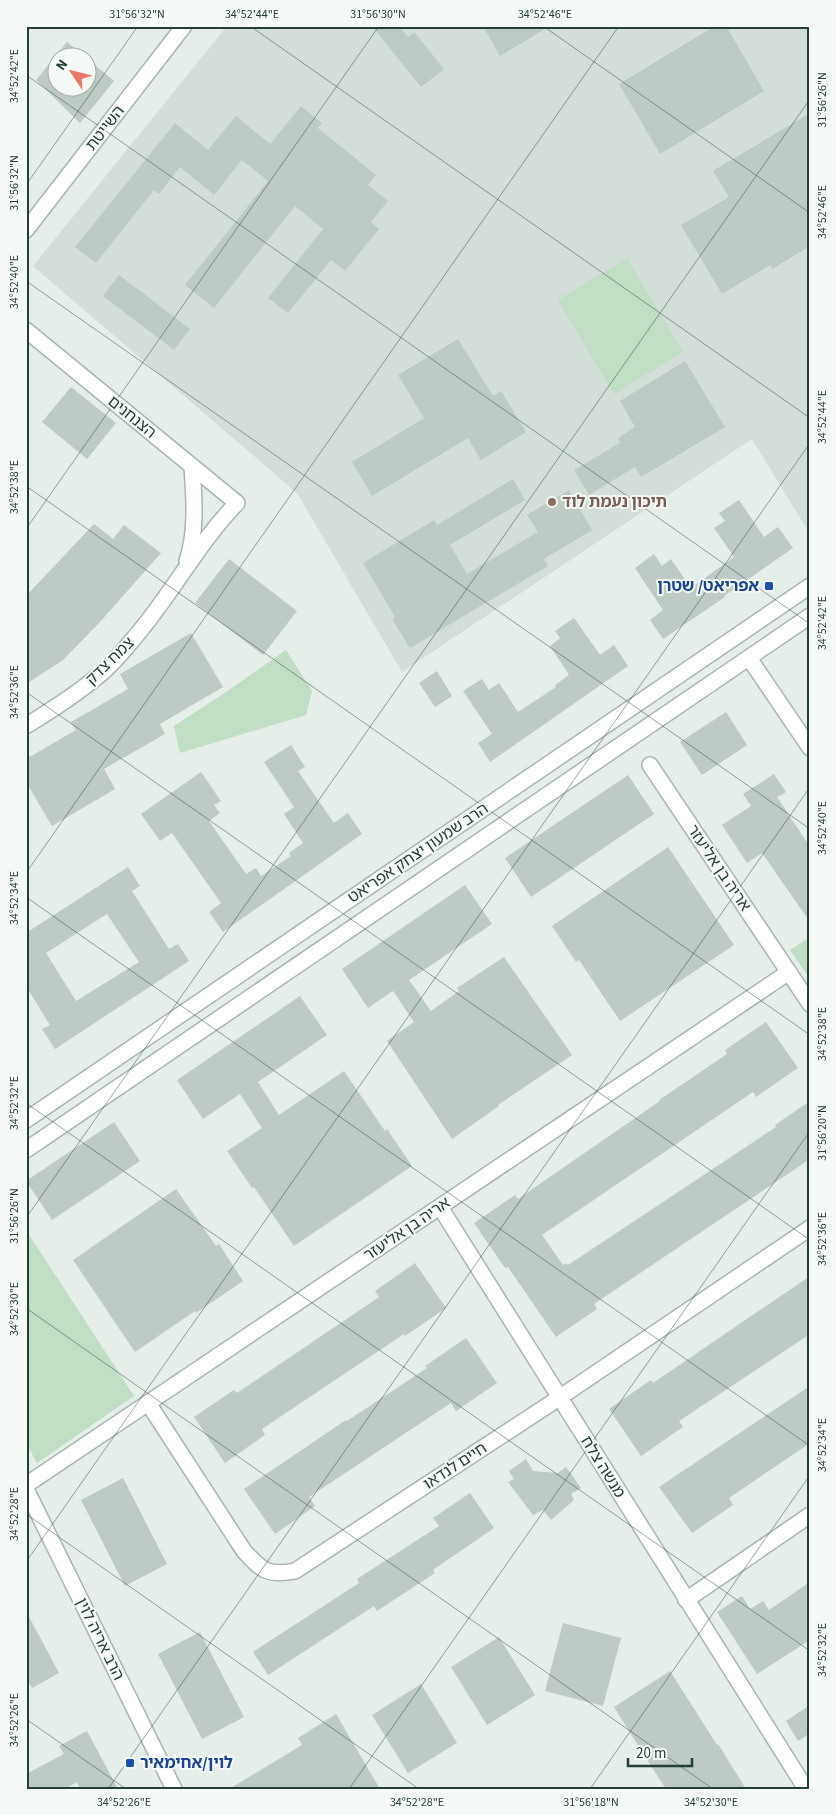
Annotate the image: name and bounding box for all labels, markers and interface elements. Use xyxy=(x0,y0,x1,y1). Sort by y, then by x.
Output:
text: 31°56'32"N xyxy=(109,6,165,23)
text: 34°52'44"E xyxy=(225,6,279,23)
text: 31°56'30"N xyxy=(350,6,406,23)
text: 34°52'46"E xyxy=(518,6,572,23)
north arrow xyxy=(48,48,98,98)
text: 34°52'42"E xyxy=(6,49,23,103)
text: N xyxy=(51,56,73,75)
text: 31°56'26"N xyxy=(814,72,831,128)
street label: השייטת xyxy=(80,101,130,155)
text: 31°56'32"N xyxy=(6,155,23,211)
text: 34°52'46"E xyxy=(814,185,831,239)
text: 34°52'40"E xyxy=(6,255,23,309)
text: 34°52'44"E xyxy=(814,390,831,444)
street label: הצנחנים xyxy=(103,391,161,443)
text: 34°52'38"E xyxy=(6,460,23,514)
place label: תיכון נעמת לוד xyxy=(562,491,667,513)
marker: תיכון נעמת לוד xyxy=(546,496,558,508)
place label: אפריאט/ שטרן xyxy=(657,575,759,597)
marker: אפריאט/ שטרן xyxy=(763,580,775,592)
text: 34°52'42"E xyxy=(814,596,831,650)
street label: צמח צדק xyxy=(81,632,139,690)
text: 34°52'36"E xyxy=(6,665,23,719)
street label: הרב שמעון יצחק אפריאט xyxy=(343,798,493,908)
text: 34°52'40"E xyxy=(814,801,831,855)
street label: אריה בן אליעזר xyxy=(682,820,756,916)
text: 34°52'34"E xyxy=(6,871,23,925)
text: 34°52'38"E xyxy=(814,1007,831,1061)
text: 34°52'32"E xyxy=(6,1076,23,1130)
text: 31°56'20"N xyxy=(814,1105,831,1161)
text: 31°56'26"N xyxy=(6,1188,23,1244)
street label: אריה בן אליעזר xyxy=(359,1192,455,1266)
text: 34°52'36"E xyxy=(814,1212,831,1266)
text: 34°52'30"E xyxy=(6,1282,23,1336)
text: 34°52'34"E xyxy=(814,1418,831,1472)
street label: מנשה צלח xyxy=(575,1432,631,1502)
street label: חיים לנדאו xyxy=(419,1437,491,1495)
text: 34°52'28"E xyxy=(6,1487,23,1541)
street label: הרב אריה לוין xyxy=(71,1594,129,1684)
text: 34°52'32"E xyxy=(814,1623,831,1677)
text: 34°52'26"E xyxy=(6,1693,23,1747)
scale bar xyxy=(628,1735,692,1767)
text: 20 m xyxy=(636,1743,666,1764)
place label: לוין/אחימאיר xyxy=(140,1752,233,1774)
marker: לוין/אחימאיר xyxy=(124,1757,136,1769)
text: 34°52'26"E xyxy=(97,1794,151,1811)
text: 34°52'28"E xyxy=(390,1794,444,1811)
text: 31°56'18"N xyxy=(563,1794,619,1811)
text: 34°52'30"E xyxy=(684,1794,738,1811)

